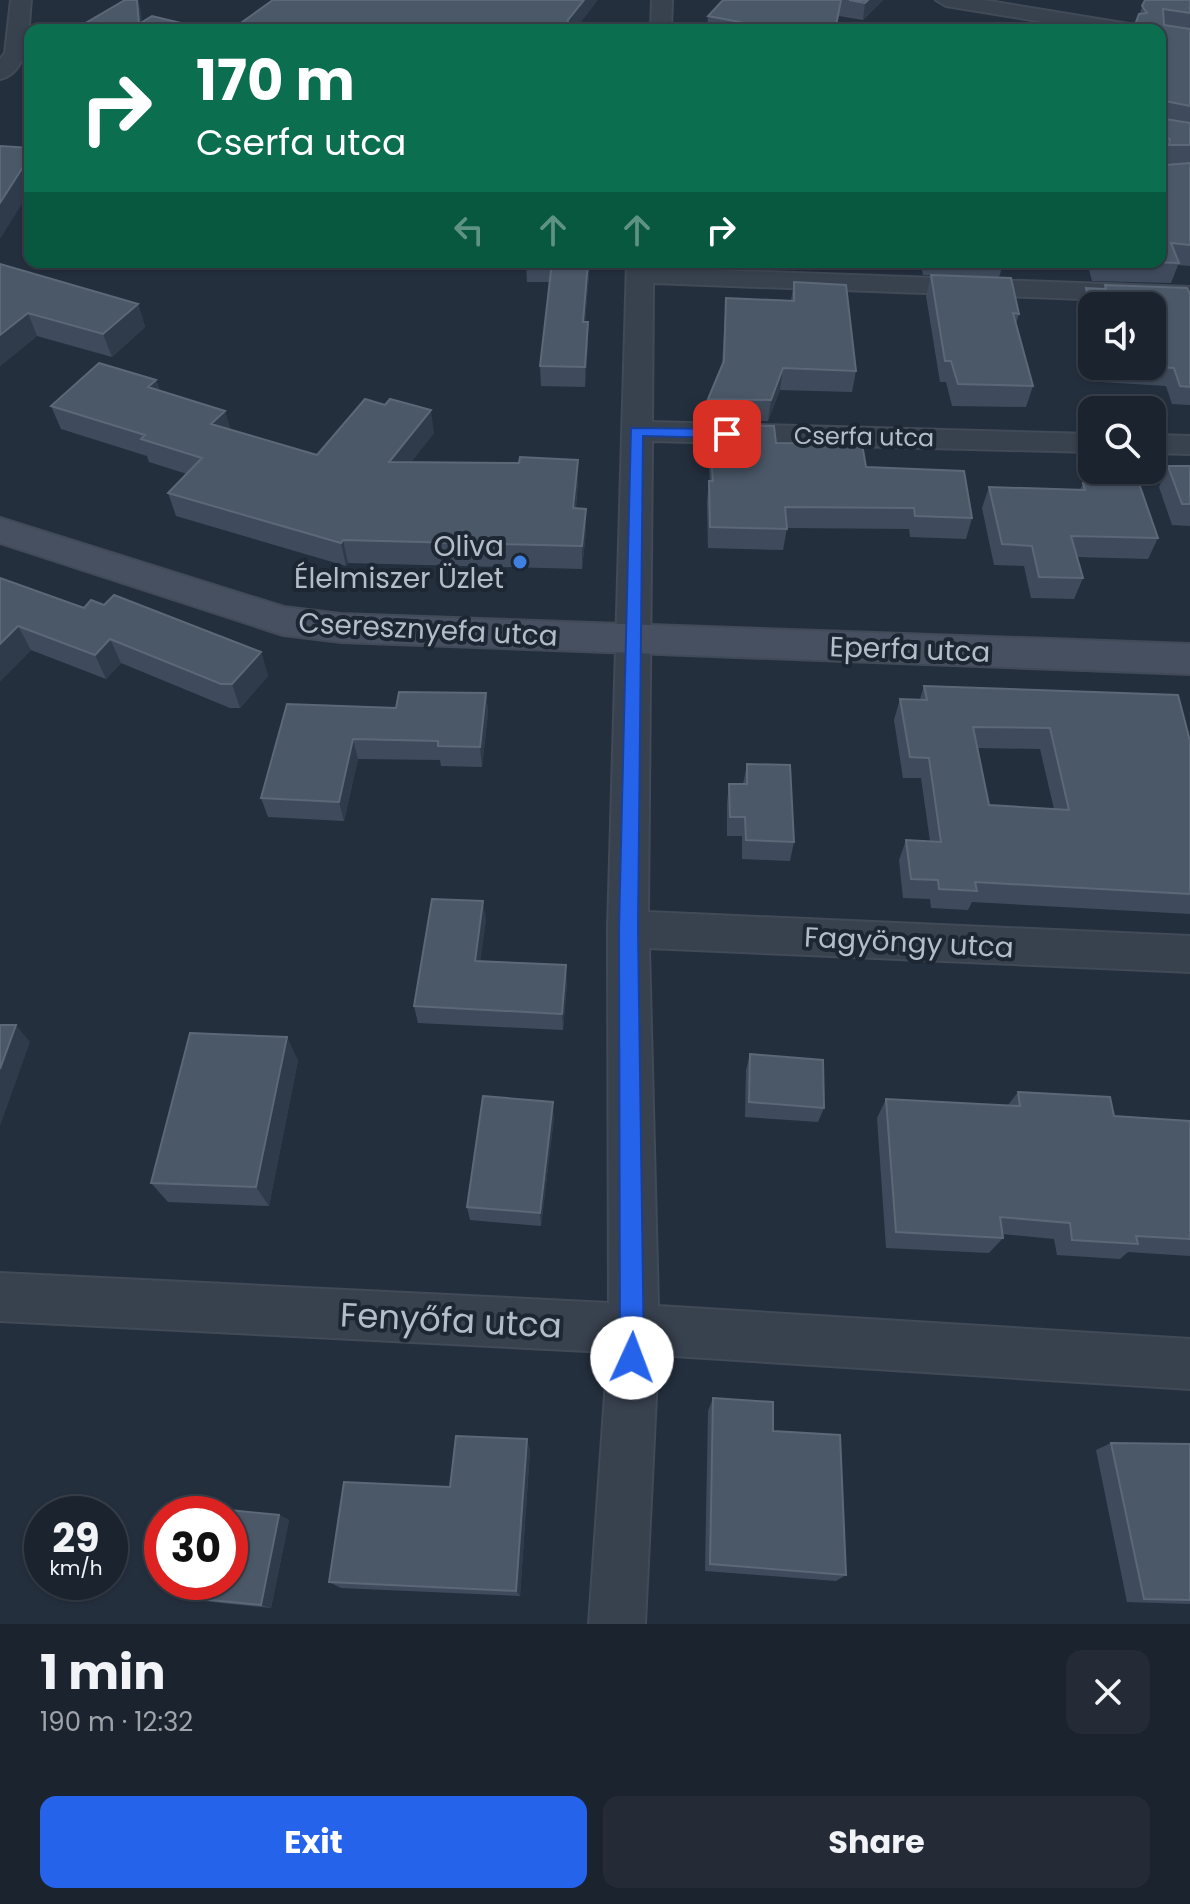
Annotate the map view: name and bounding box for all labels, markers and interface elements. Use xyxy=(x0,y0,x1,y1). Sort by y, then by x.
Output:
text: 170 m xyxy=(196,41,355,120)
icon: right xyxy=(64,56,168,160)
text: Cserfa utca xyxy=(196,117,406,168)
icon: left xyxy=(447,208,491,252)
icon: ahead xyxy=(531,208,575,252)
icon: ahead xyxy=(615,208,659,252)
icon: right xyxy=(699,208,743,252)
map controls xyxy=(1078,292,1166,484)
button: sound xyxy=(1078,292,1166,380)
button: search xyxy=(1078,396,1166,484)
pin xyxy=(693,400,761,468)
icon: arrive xyxy=(705,412,749,456)
street label: Cserfa utca xyxy=(794,419,934,454)
place label: Oliva Élelmiszer Üzlet xyxy=(294,527,504,598)
marker: Oliva Élelmiszer Üzlet xyxy=(511,553,529,571)
street label: Cseresznyefa utca xyxy=(297,603,559,656)
street label: Eperfa utca xyxy=(829,627,991,672)
street label: Fagyöngy utca xyxy=(803,918,1015,967)
street label: Fenyőfa utca xyxy=(339,1290,563,1350)
position arrow xyxy=(590,1316,674,1400)
speed limit sign: 30 xyxy=(144,1496,248,1600)
text: 29 xyxy=(52,1510,100,1566)
text: km/h xyxy=(49,1554,103,1582)
text: 1 min xyxy=(40,1639,166,1706)
button: close xyxy=(1066,1650,1150,1734)
text: 190 m · 12:32 xyxy=(40,1704,193,1740)
button: Exit xyxy=(40,1796,587,1888)
button: Share xyxy=(603,1796,1150,1888)

